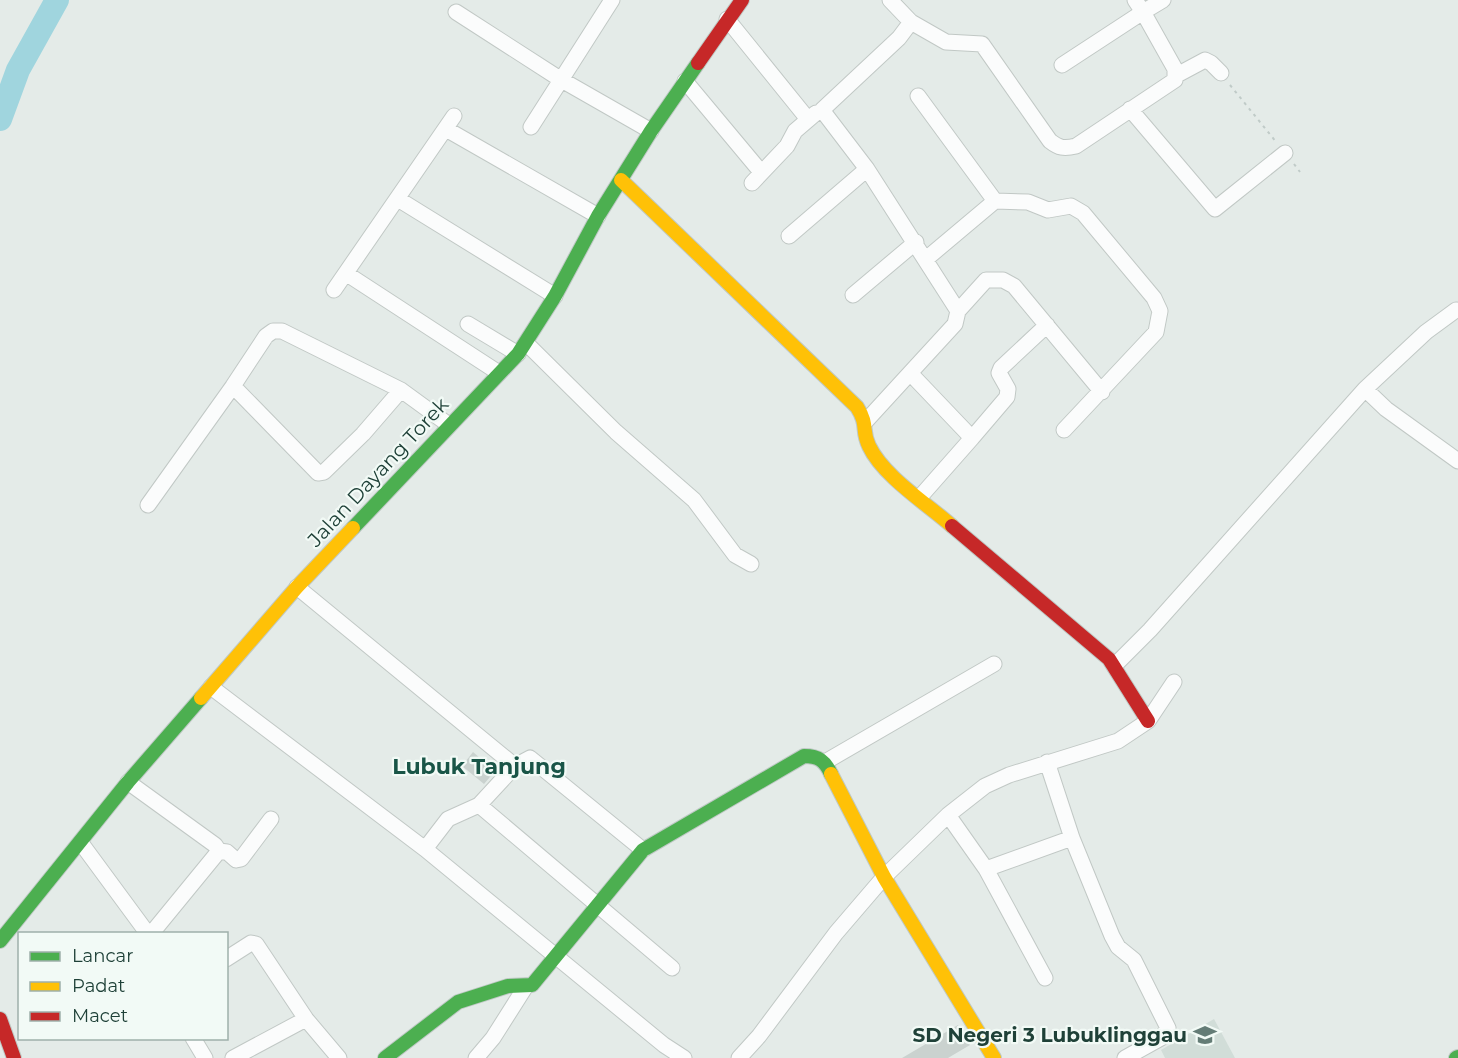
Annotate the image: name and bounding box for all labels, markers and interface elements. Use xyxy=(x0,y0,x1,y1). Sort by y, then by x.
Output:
street label: Jalan Dayang Torek xyxy=(302,392,453,552)
district label: Lubuk Tanjung xyxy=(392,753,566,780)
legend xyxy=(18,932,228,1040)
text: Lancar xyxy=(72,945,133,967)
text: Padat xyxy=(72,975,125,997)
text: Macet xyxy=(72,1005,128,1027)
school or university icon: SD Negeri 3 Lubuklinggau xyxy=(1192,1022,1218,1048)
place label: SD Negeri 3 Lubuklinggau xyxy=(913,1023,1187,1047)

